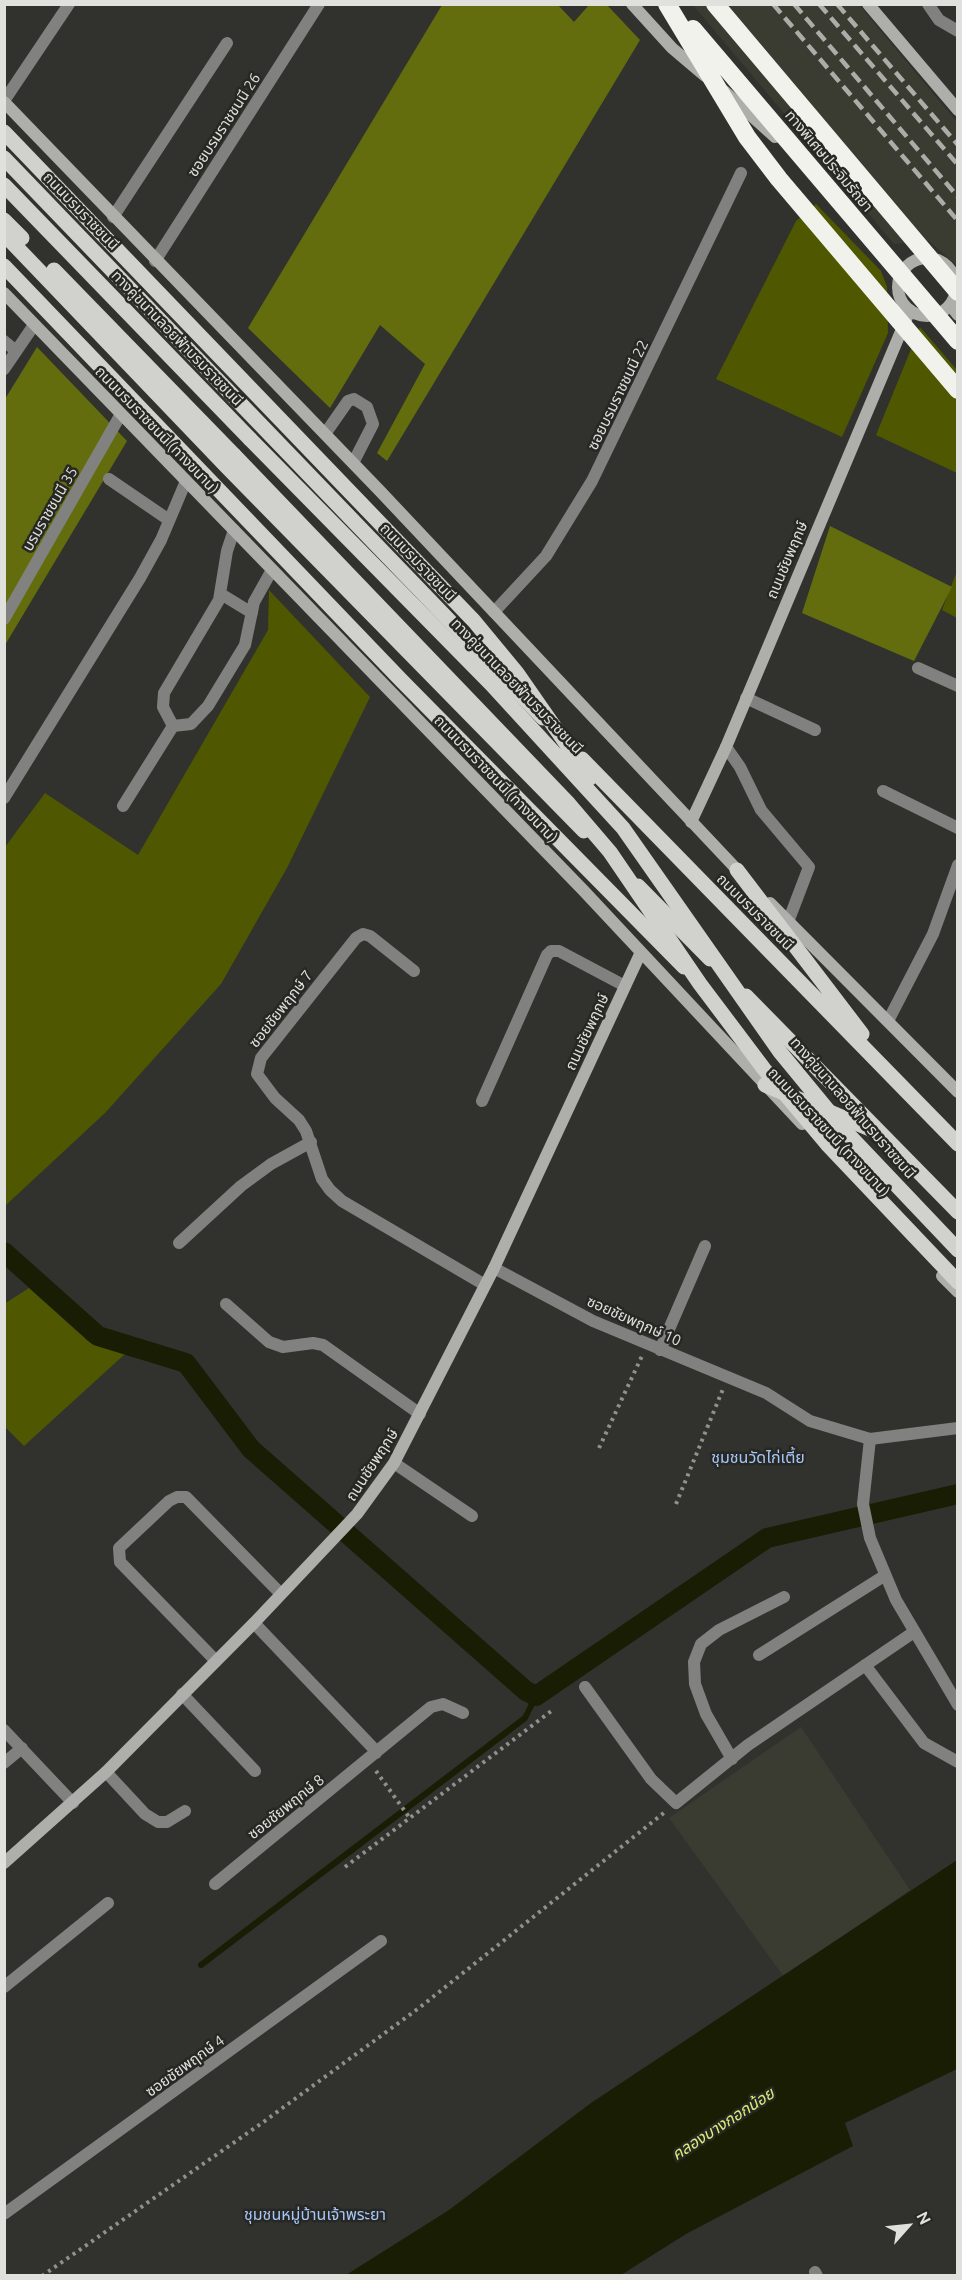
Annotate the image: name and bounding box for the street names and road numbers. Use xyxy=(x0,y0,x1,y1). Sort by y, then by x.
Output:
street label: ซอยบรมราชชนนี 26 xyxy=(184,70,264,180)
street label: ทางพิเศษประจิมรัถยา xyxy=(781,107,877,215)
street label: ถนนบรมราชชนนี xyxy=(39,168,123,254)
street label: ทางคู่ขนานลอยฟ้าบรมราชชนนี xyxy=(107,266,247,410)
street label: ซอยบรมราชชนนี 22 xyxy=(584,337,652,453)
street label: ถนนบรมราชชนนี (ทางขนาน) xyxy=(91,363,223,497)
street label: บรมราชชนนี 35 xyxy=(19,464,81,554)
street label: ถนนชัยพฤกษ์ xyxy=(763,518,811,602)
street label: ถนนบรมราชชนนี xyxy=(376,519,460,605)
street label: ทางคู่ขนานลอยฟ้าบรมราชชนนี xyxy=(447,614,587,758)
street label: ถนนบรมราชชนนี (ทางขนาน) xyxy=(430,712,562,846)
street label: ถนนบรมราชชนนี xyxy=(713,870,797,954)
street label: ซอยชัยพฤกษ์ 7 xyxy=(245,967,317,1051)
street label: ถนนชัยพฤกษ์ xyxy=(561,991,613,1073)
street label: ทางคู่ขนานลอยฟ้าบรมราชชนนี xyxy=(787,1034,919,1182)
street label: ถนนบรมราชชนนี (ทางขนาน) xyxy=(764,1064,894,1200)
street label: ซอยชัยพฤกษ์ 10 xyxy=(584,1292,684,1350)
street label: ถนนชัยพฤกษ์ xyxy=(342,1425,402,1505)
street label: ซอยชัยพฤกษ์ 8 xyxy=(244,1771,328,1843)
street label: ซอยชัยพฤกษ์ 4 xyxy=(142,2031,228,2101)

